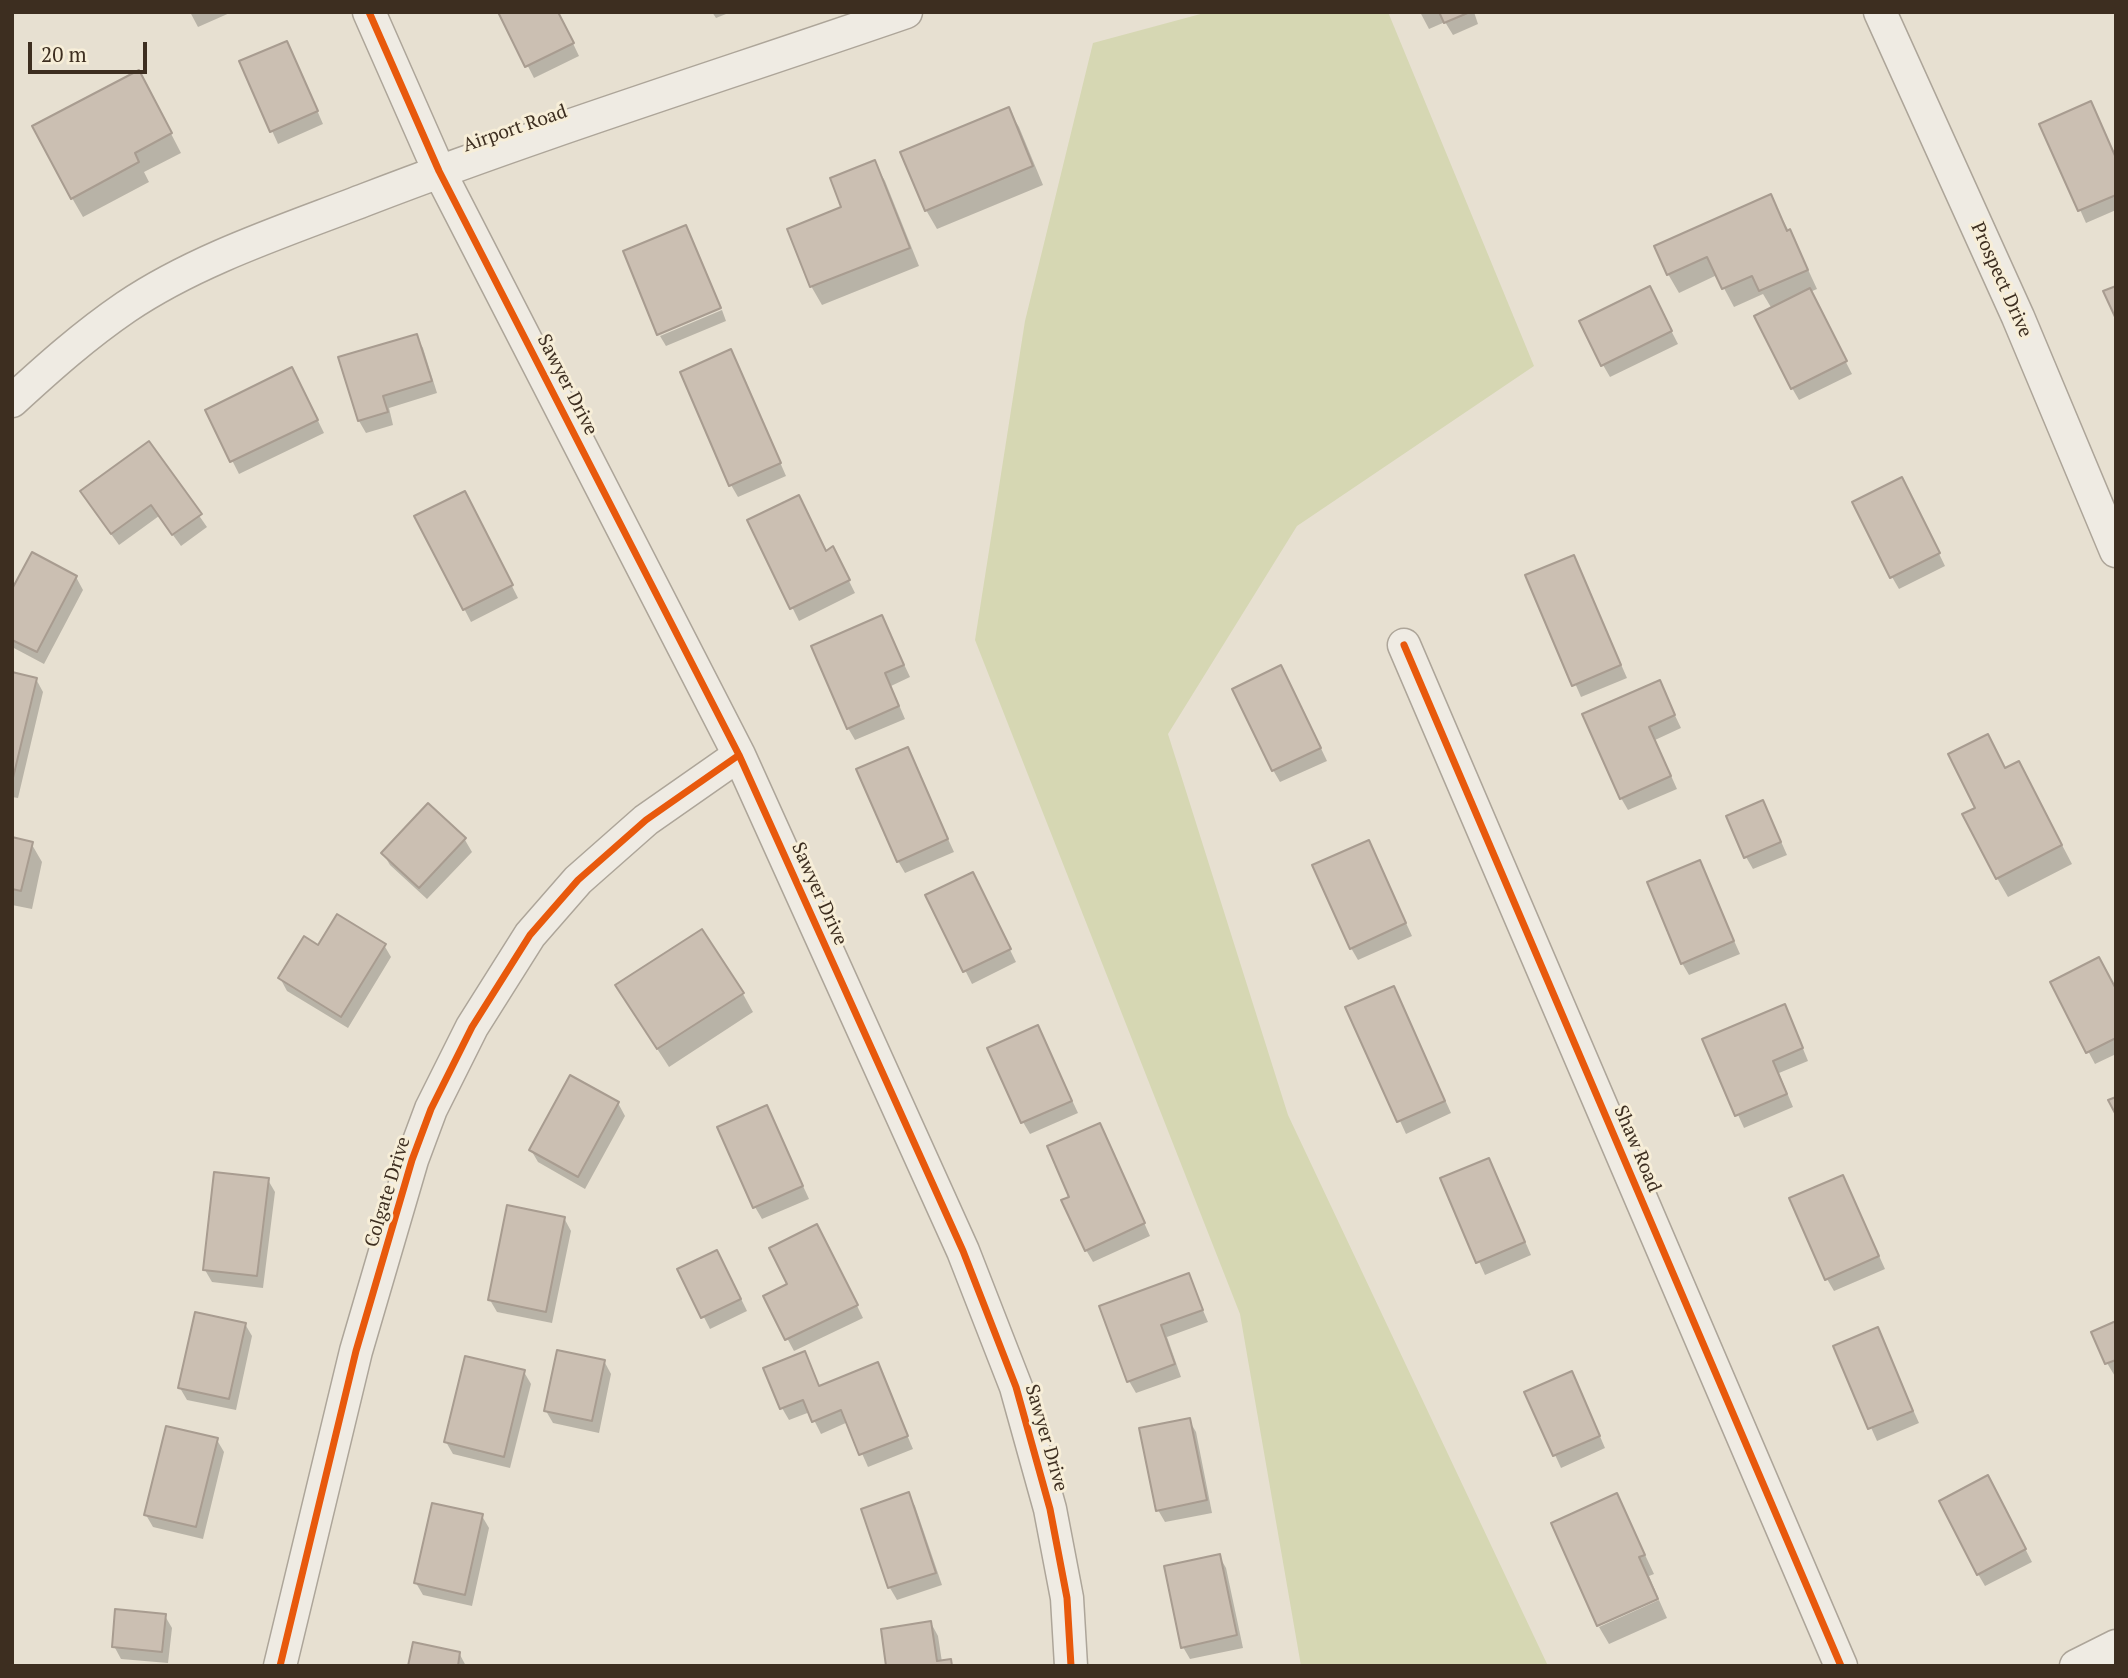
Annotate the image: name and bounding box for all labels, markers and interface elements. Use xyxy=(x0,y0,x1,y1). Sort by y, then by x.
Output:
scale bar xyxy=(32,28,150,72)
text: 20 m xyxy=(41,40,87,68)
street label: Airport Road xyxy=(460,101,570,157)
street label: Prospect Drive xyxy=(1965,219,2037,341)
street label: Sawyer Drive xyxy=(532,331,602,439)
street label: Sawyer Drive xyxy=(786,839,852,949)
street label: Shaw Road xyxy=(1609,1102,1665,1196)
street label: Colgate Drive xyxy=(360,1134,416,1250)
street label: Sawyer Drive xyxy=(1020,1382,1072,1494)

